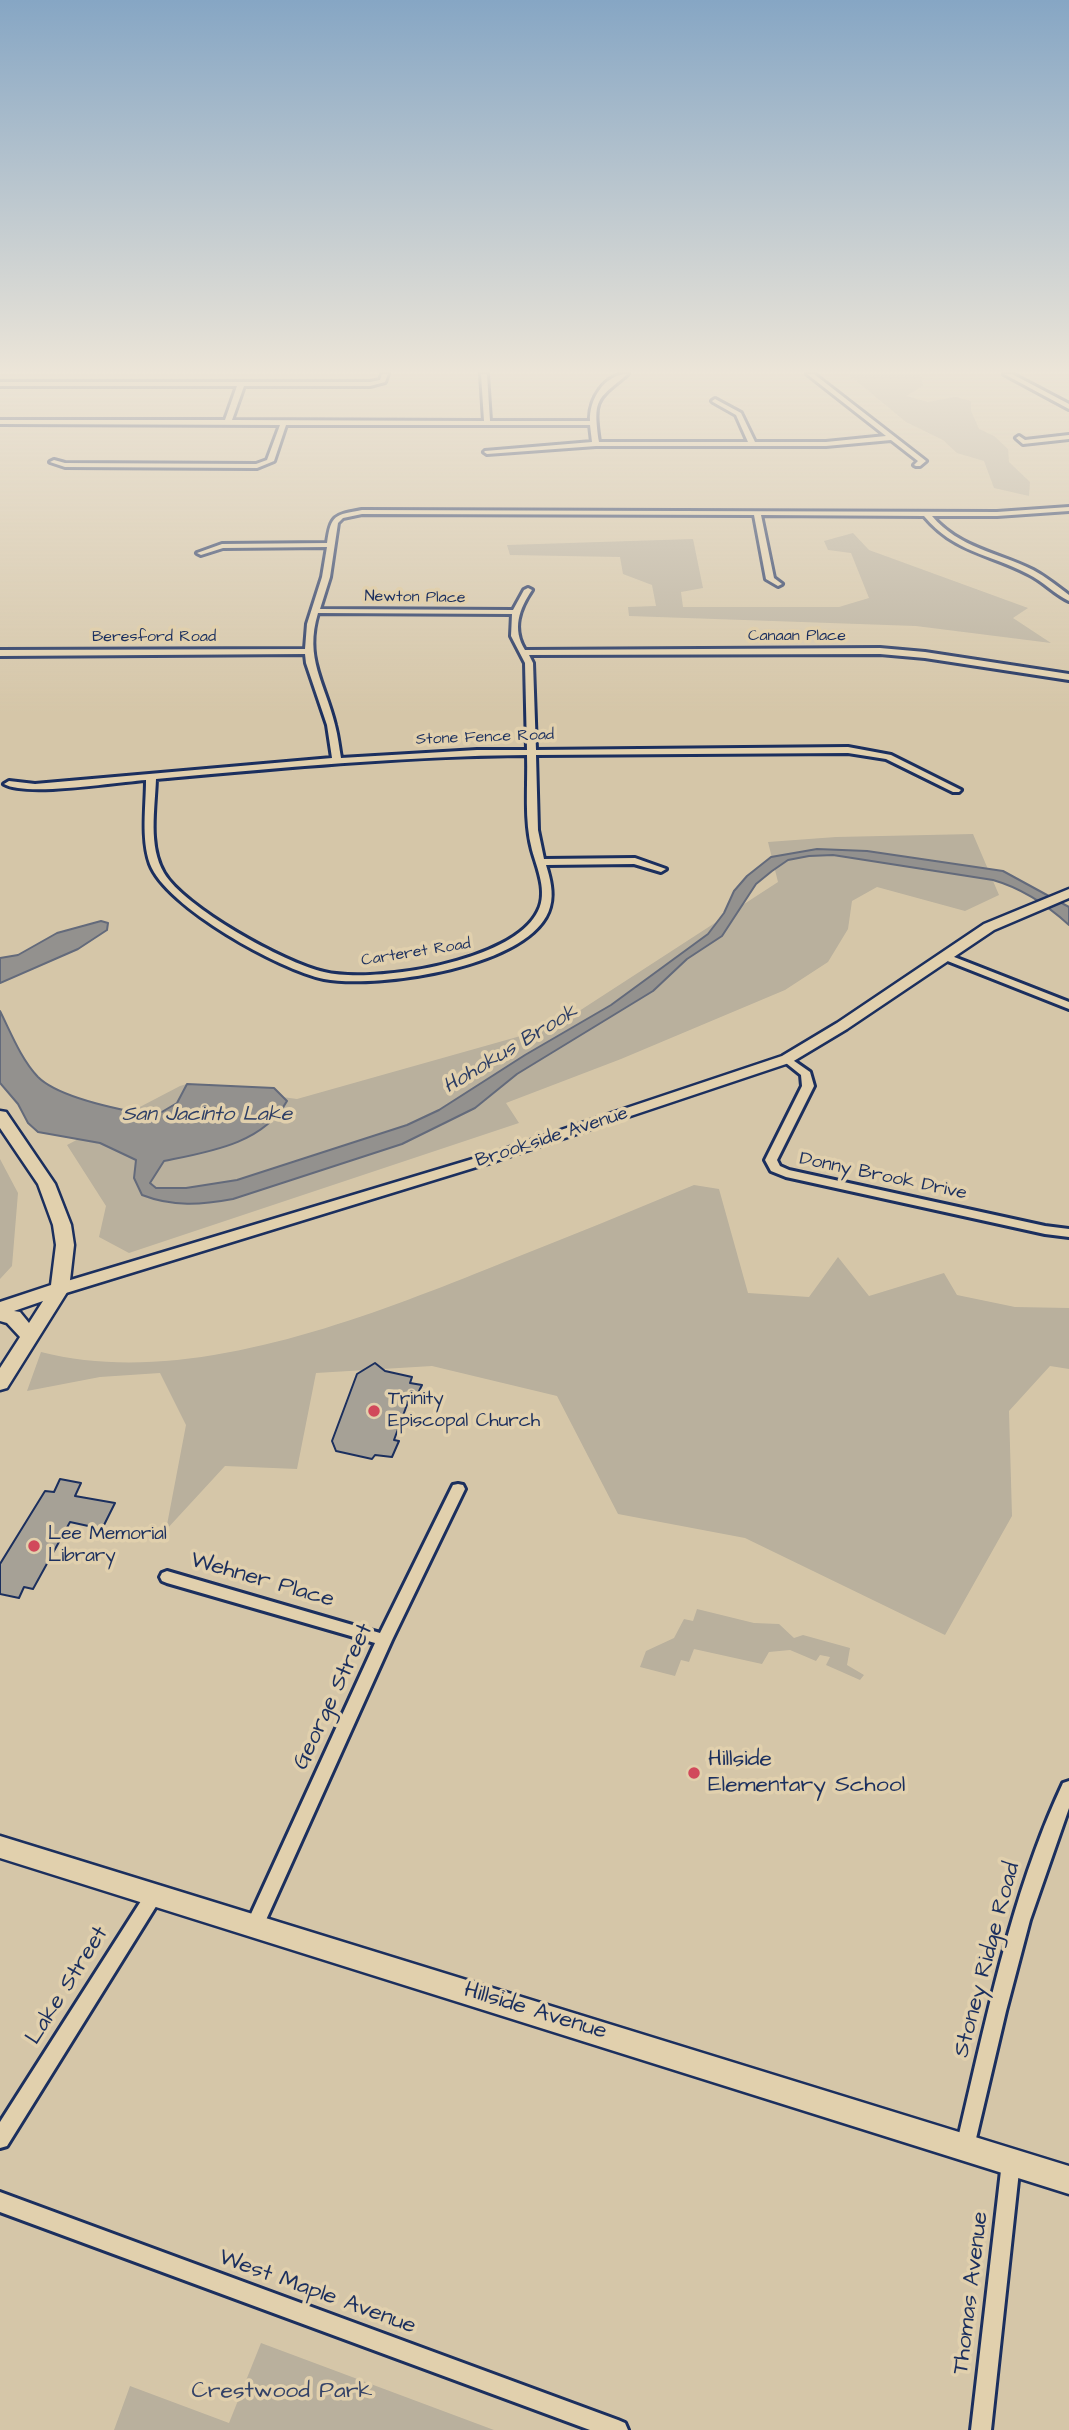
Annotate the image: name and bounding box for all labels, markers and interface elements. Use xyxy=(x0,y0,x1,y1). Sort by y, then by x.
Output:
street label: Newton Place xyxy=(364,588,466,608)
street label: Canaan Place xyxy=(748,627,846,647)
street label: Beresford Road xyxy=(92,628,216,648)
street label: Stone Fence Road xyxy=(415,726,555,750)
street label: Carteret Road xyxy=(360,935,472,971)
water label: Hohokus Brook xyxy=(439,1000,583,1100)
water label: San Jacinto Lake xyxy=(122,1103,292,1129)
street label: Brookside Avenue xyxy=(473,1103,631,1173)
street label: Donny Brook Drive xyxy=(797,1148,969,1206)
place label: Trinity Episcopal Church xyxy=(388,1389,540,1433)
marker: Trinity Episcopal Church xyxy=(366,1403,382,1419)
place label: Lee Memorial Library xyxy=(48,1524,167,1568)
marker: Lee Memorial Library xyxy=(26,1538,42,1554)
street label: Wehner Place xyxy=(187,1547,337,1615)
street label: George Street xyxy=(288,1619,380,1775)
place label: Hillside Elementary School xyxy=(708,1746,905,1800)
marker: Hillside Elementary School xyxy=(686,1765,702,1781)
street label: Stoney Ridge Road xyxy=(949,1859,1027,2061)
street label: Lake Street xyxy=(21,1922,115,2050)
street label: Hillside Avenue xyxy=(460,1977,610,2047)
street label: Thomas Avenue xyxy=(948,2210,996,2376)
street label: West Maple Avenue xyxy=(215,2245,419,2341)
park label: Crestwood Park xyxy=(192,2378,372,2406)

